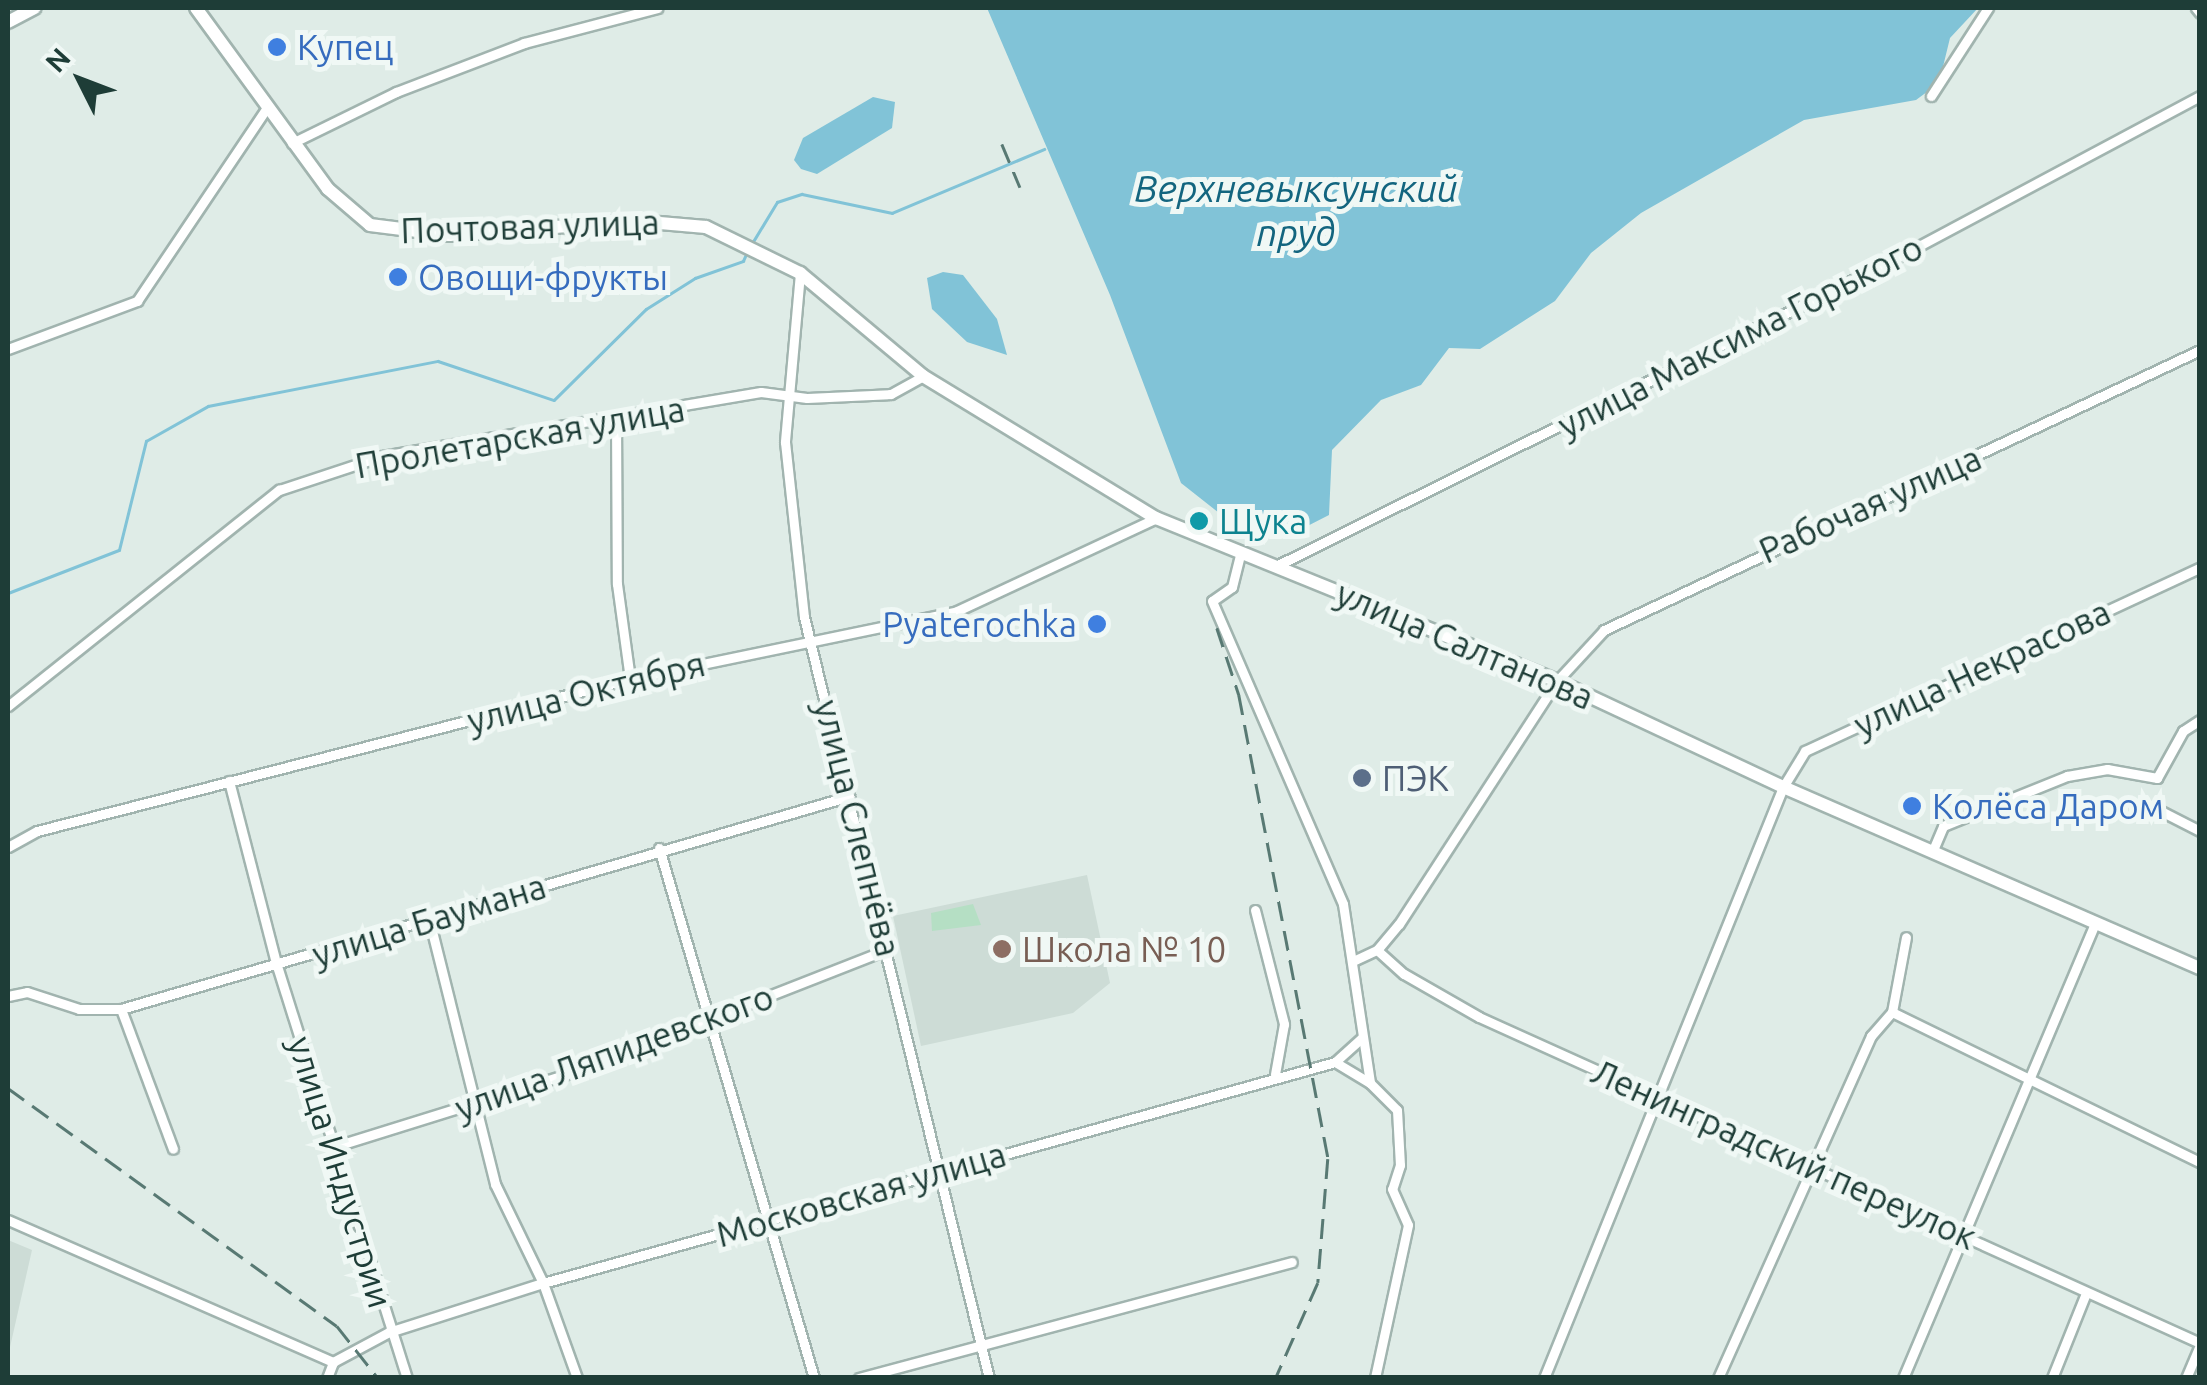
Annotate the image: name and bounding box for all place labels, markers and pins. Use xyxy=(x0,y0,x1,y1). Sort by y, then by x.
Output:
place label: Купец xyxy=(297,26,394,68)
marker: Купец xyxy=(266,36,288,58)
place label: Овощи-фрукты xyxy=(418,256,668,298)
marker: Овощи-фрукты xyxy=(387,266,409,288)
place label: Щука xyxy=(1219,500,1307,542)
marker: Щука xyxy=(1188,510,1210,532)
place label: Pyaterochka xyxy=(882,603,1077,645)
marker: Pyaterochka xyxy=(1086,613,1108,635)
place label: ПЭК xyxy=(1382,757,1449,799)
marker: ПЭК xyxy=(1351,767,1373,789)
place label: Колёса Даром xyxy=(1932,785,2164,827)
marker: Колёса Даром xyxy=(1901,795,1923,817)
place label: Школа № 10 xyxy=(1022,928,1226,970)
marker: Школа № 10 xyxy=(991,938,1013,960)

